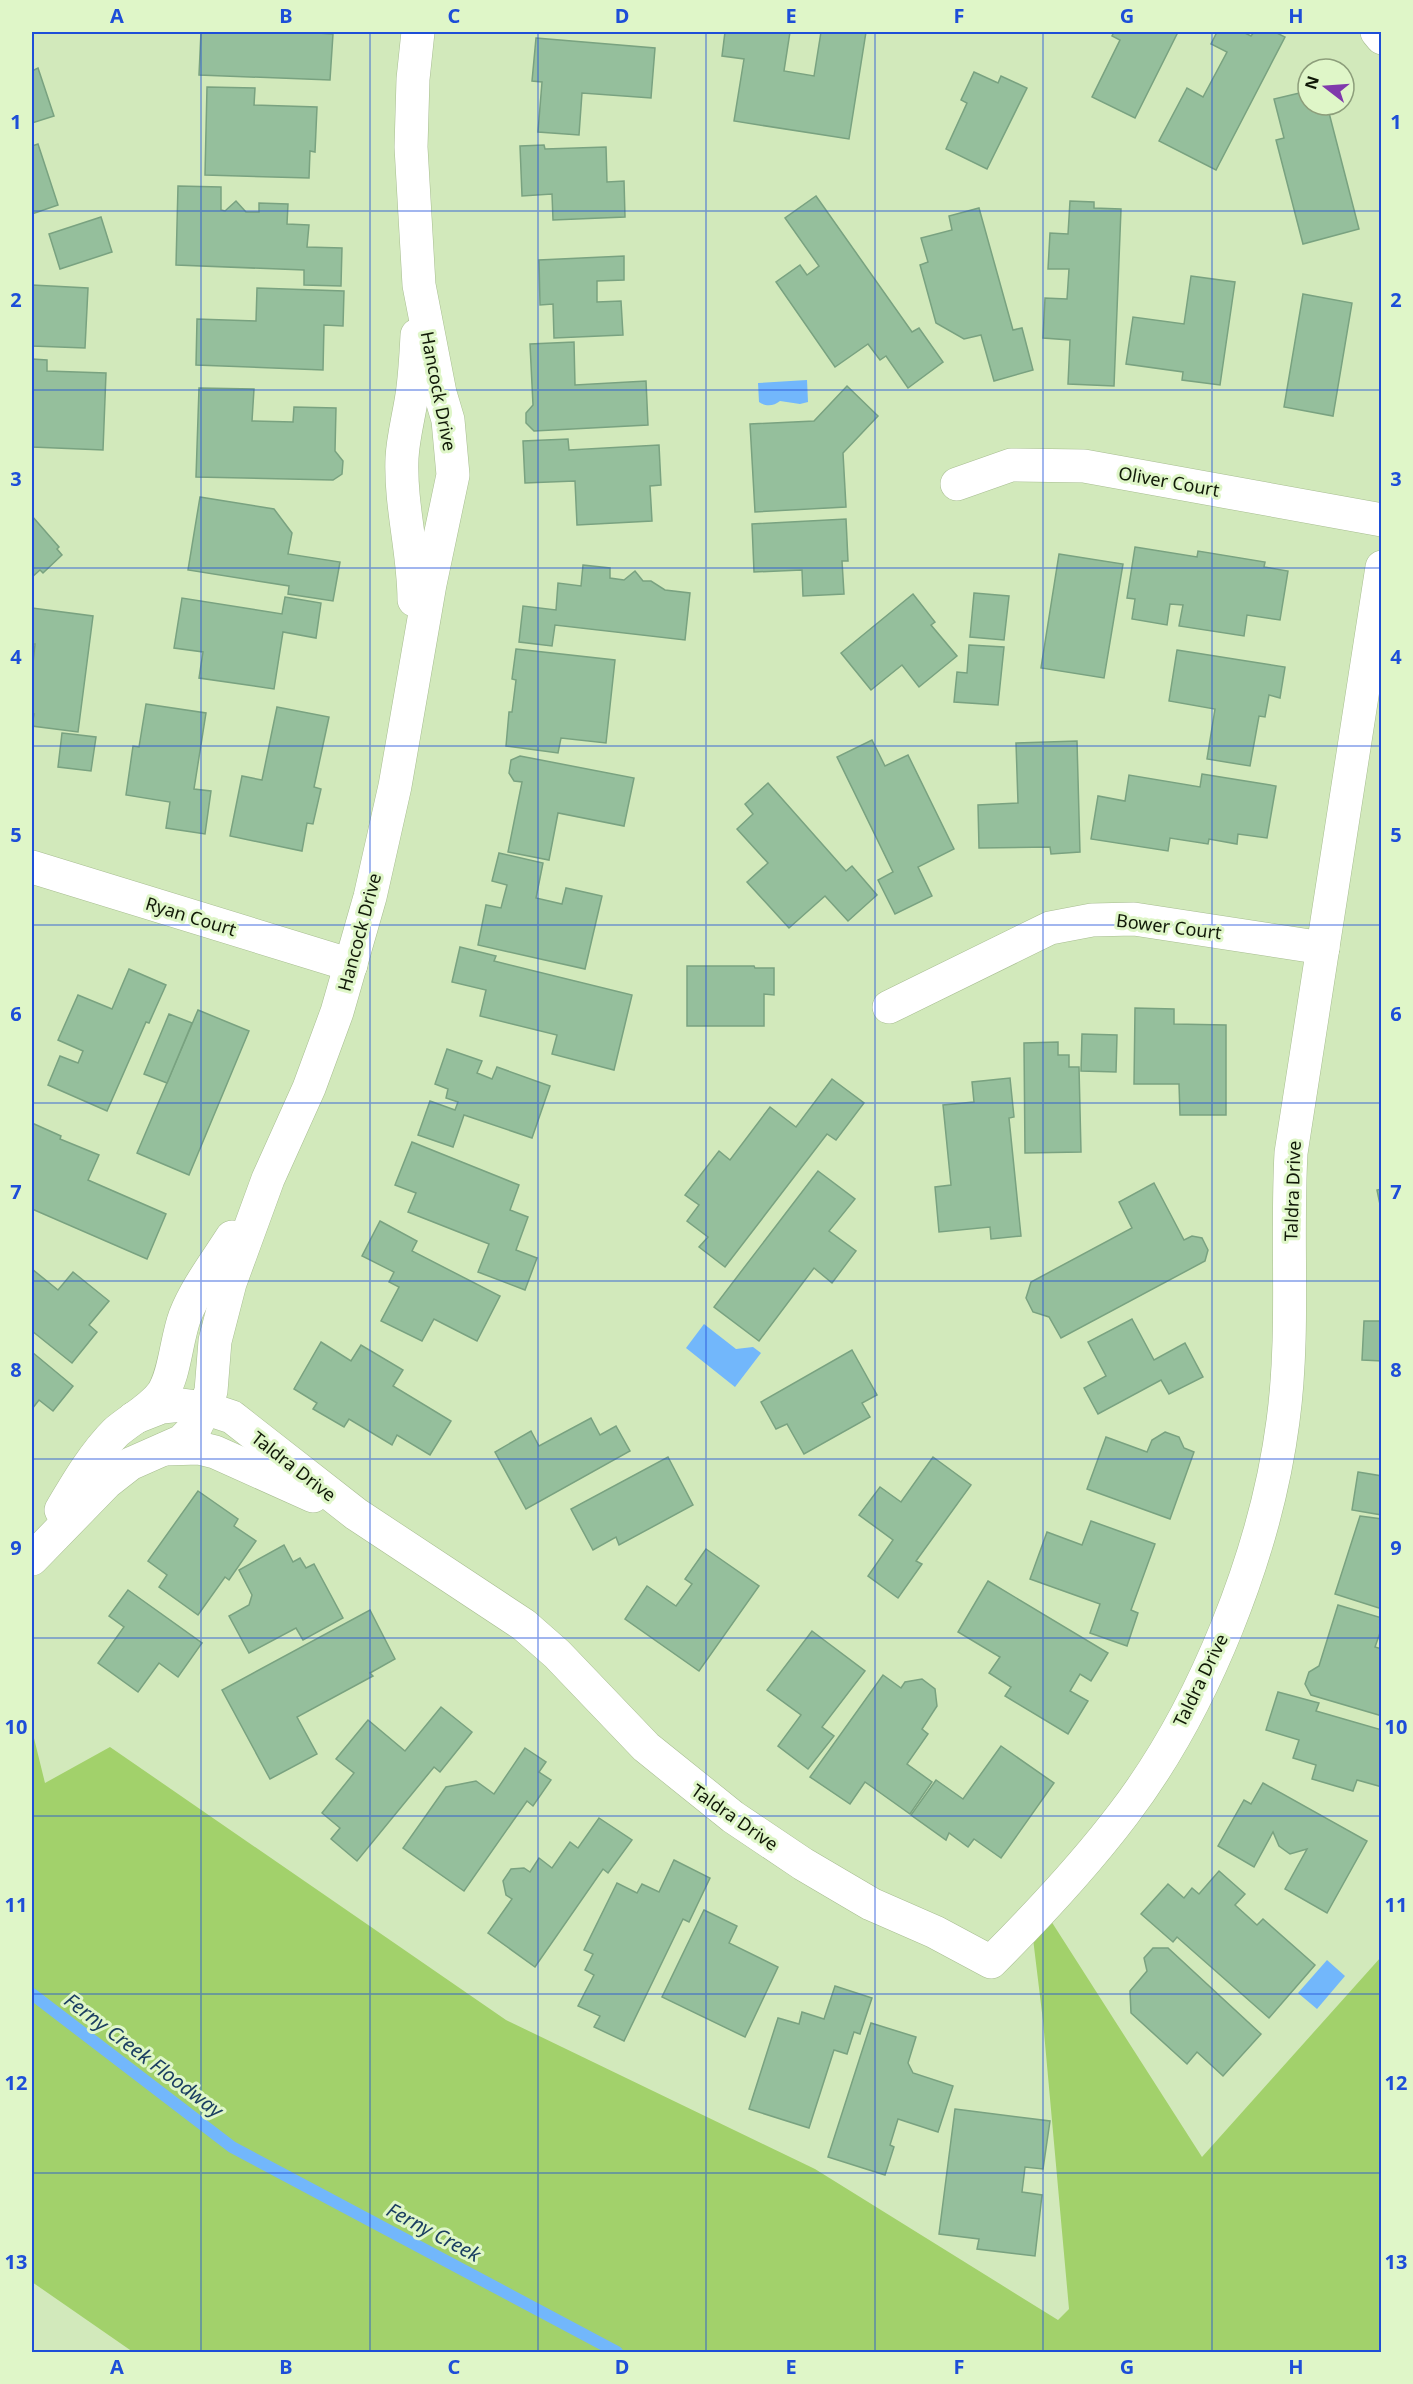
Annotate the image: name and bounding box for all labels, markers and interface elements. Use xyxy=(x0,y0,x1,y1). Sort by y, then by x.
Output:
text: A xyxy=(110,2,124,29)
text: B xyxy=(279,2,293,29)
text: C xyxy=(448,2,461,29)
text: D xyxy=(615,2,629,29)
text: E xyxy=(785,2,797,29)
text: F xyxy=(954,2,964,29)
text: G xyxy=(1120,2,1134,29)
text: H xyxy=(1288,2,1304,29)
north arrow xyxy=(1296,57,1356,117)
text: N xyxy=(1299,73,1324,92)
text: 1 xyxy=(10,108,22,135)
text: 1 xyxy=(1390,108,1402,135)
text: 2 xyxy=(10,286,22,313)
text: 2 xyxy=(1390,286,1402,313)
street label: Hancock Drive xyxy=(416,329,462,453)
street label: Oliver Court xyxy=(1117,460,1222,502)
text: 3 xyxy=(10,465,22,492)
text: 3 xyxy=(1390,465,1402,492)
text: 4 xyxy=(10,643,22,670)
text: 4 xyxy=(1390,643,1402,670)
text: 5 xyxy=(10,821,22,848)
text: 5 xyxy=(1390,821,1402,848)
street label: Hancock Drive xyxy=(332,870,386,994)
street label: Ryan Court xyxy=(143,891,240,941)
street label: Bower Court xyxy=(1115,908,1224,944)
text: 6 xyxy=(10,1000,22,1027)
text: 6 xyxy=(1390,1000,1402,1027)
street label: Taldra Drive xyxy=(1278,1140,1306,1242)
text: 7 xyxy=(10,1178,22,1205)
text: 7 xyxy=(1390,1178,1402,1205)
text: 8 xyxy=(10,1356,22,1383)
text: 8 xyxy=(1390,1356,1402,1383)
street label: Taldra Drive xyxy=(247,1426,341,1506)
text: 9 xyxy=(10,1534,22,1561)
text: 9 xyxy=(1390,1534,1402,1561)
street label: Taldra Drive xyxy=(1167,1629,1233,1731)
text: 10 xyxy=(5,1713,27,1740)
text: 10 xyxy=(1385,1713,1407,1740)
street label: Taldra Drive xyxy=(687,1778,783,1856)
text: 11 xyxy=(5,1891,27,1918)
text: 11 xyxy=(1385,1891,1407,1918)
water label: Ferny Creek Floodway xyxy=(59,1986,230,2125)
text: 12 xyxy=(5,2069,27,2096)
text: 12 xyxy=(1385,2069,1407,2096)
water label: Ferny Creek xyxy=(382,2196,487,2269)
text: 13 xyxy=(5,2248,27,2275)
text: 13 xyxy=(1385,2248,1407,2275)
text: A xyxy=(110,2353,124,2380)
text: B xyxy=(279,2353,293,2380)
text: C xyxy=(448,2353,461,2380)
text: D xyxy=(615,2353,629,2380)
text: E xyxy=(785,2353,797,2380)
text: F xyxy=(954,2353,964,2380)
text: G xyxy=(1120,2353,1134,2380)
text: H xyxy=(1288,2353,1304,2380)

